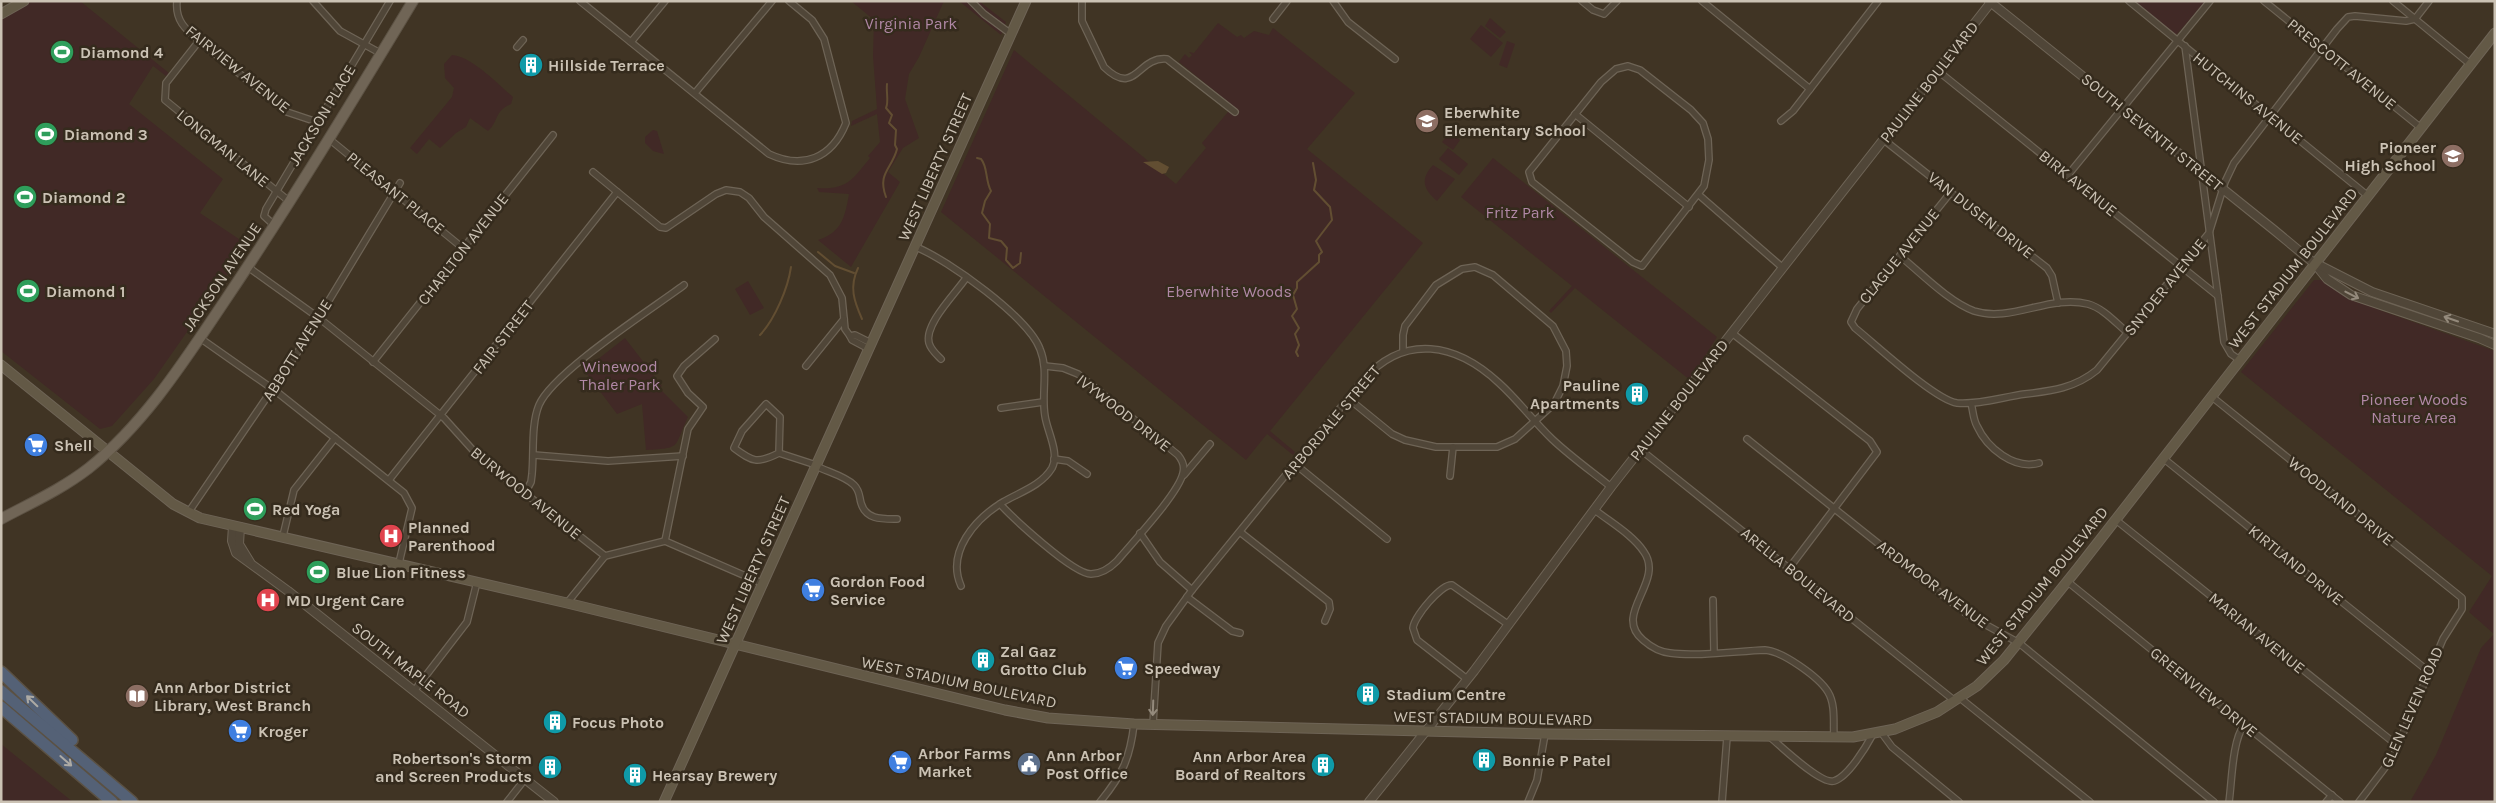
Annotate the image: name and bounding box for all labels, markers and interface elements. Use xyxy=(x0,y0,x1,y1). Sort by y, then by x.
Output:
park label: Virginia Park xyxy=(865,14,957,33)
street label: PRESCOTT AVENUE xyxy=(2284,14,2400,114)
street label: PAULINE BOULEVARD xyxy=(1876,18,1982,146)
street label: FAIRVIEW AVENUE xyxy=(182,21,294,117)
sports icon: Diamond 4 xyxy=(49,39,75,65)
place label: Diamond 4 xyxy=(80,43,164,62)
street label: HUTCHINS AVENUE xyxy=(2189,48,2307,148)
building icon: Hillside Terrace xyxy=(518,52,544,78)
place label: Hillside Terrace xyxy=(548,56,665,75)
street label: JACKSON PLACE xyxy=(284,61,360,169)
street label: SOUTH SEVENTH STREET xyxy=(2077,69,2227,195)
street label: WEST LIBERTY STREET xyxy=(894,90,976,244)
place label: Eberwhite Elementary School xyxy=(1444,103,1586,140)
street label: LONGMAN LANE xyxy=(173,105,273,191)
school or university icon: Eberwhite Elementary School xyxy=(1414,108,1440,134)
sports icon: Diamond 3 xyxy=(33,121,59,147)
place label: Diamond 3 xyxy=(64,125,148,144)
place label: Pioneer High School xyxy=(2345,138,2437,175)
school or university icon: Pioneer High School xyxy=(2440,143,2466,169)
street label: BIRK AVENUE xyxy=(2035,146,2121,220)
street label: PLEASANT PLACE xyxy=(343,148,449,238)
street label: VAN DUSEN DRIVE xyxy=(1924,168,2038,262)
sports icon: Diamond 2 xyxy=(12,184,38,210)
street label: WEST STADIUM BOULEVARD xyxy=(2224,184,2362,352)
place label: Diamond 2 xyxy=(42,188,125,207)
street label: CHARLTON AVENUE xyxy=(414,189,512,309)
park label: Fritz Park xyxy=(1486,203,1554,222)
street label: CLAGUE AVENUE xyxy=(1855,204,1943,308)
street label: JACKSON AVENUE xyxy=(179,219,265,335)
street label: SNYDER AVENUE xyxy=(2120,235,2210,339)
sports icon: Diamond 1 xyxy=(15,278,41,304)
place label: Diamond 1 xyxy=(46,282,125,301)
park label: Eberwhite Woods xyxy=(1166,282,1292,301)
one-way arrow xyxy=(2344,290,2359,300)
street label: ABBOTT AVENUE xyxy=(258,296,336,404)
street label: FAIR STREET xyxy=(468,296,538,378)
one-way arrow xyxy=(2444,314,2459,323)
street label: PAULINE BOULEVARD xyxy=(1626,336,1732,464)
park label: Winewood Thaler Park xyxy=(579,357,661,394)
street label: ARBORDALE STREET xyxy=(1278,361,1384,483)
street label: IVYWOOD DRIVE xyxy=(1073,370,1175,456)
place label: Pauline Apartments xyxy=(1530,376,1620,413)
building icon: Pauline Apartments xyxy=(1624,381,1650,407)
park label: Pioneer Woods Nature Area xyxy=(2360,390,2468,427)
supermarket icon: Shell xyxy=(23,432,49,458)
place label: Shell xyxy=(54,436,92,455)
street label: BURWOOD AVENUE xyxy=(467,443,585,543)
street label: WOODLAND DRIVE xyxy=(2284,453,2398,549)
street label: WEST LIBERTY STREET xyxy=(712,493,794,647)
sports icon: Red Yoga xyxy=(242,496,268,522)
place label: Red Yoga xyxy=(272,500,340,519)
street label: WEST STADIUM BOULEVARD xyxy=(1972,503,2112,669)
place label: Planned Parenthood xyxy=(408,518,496,555)
street label: KIRTLAND DRIVE xyxy=(2245,521,2347,609)
hospital icon: Planned Parenthood xyxy=(378,523,404,549)
street label: ARELLA BOULEVARD xyxy=(1737,523,1859,627)
street label: ARDMOOR AVENUE xyxy=(1874,536,1992,632)
sports icon: Blue Lion Fitness xyxy=(305,559,331,585)
place label: Blue Lion Fitness xyxy=(336,563,466,582)
place label: Gordon Food Service xyxy=(830,572,925,609)
supermarket icon: Gordon Food Service xyxy=(800,577,826,603)
hospital icon: MD Urgent Care xyxy=(255,587,281,613)
street label: MARIAN AVENUE xyxy=(2205,588,2309,678)
place label: MD Urgent Care xyxy=(286,591,405,610)
street label: SOUTH MAPLE ROAD xyxy=(348,618,474,722)
place label: Zal Gaz Grotto Club xyxy=(1000,642,1087,679)
street label: GREENVIEW DRIVE xyxy=(2147,643,2261,741)
street label: GLEN LEVEN ROAD xyxy=(2377,643,2447,771)
building icon: Zal Gaz Grotto Club xyxy=(970,647,996,673)
street label: WEST STADIUM BOULEVARD xyxy=(860,652,1058,712)
supermarket icon: Speedway xyxy=(1113,655,1139,681)
place label: Speedway xyxy=(1144,659,1220,678)
place label: Ann Arbor District Library, West Branch xyxy=(154,678,311,715)
building icon: Stadium Centre xyxy=(1355,681,1381,707)
library icon: Ann Arbor District Library, West Branch xyxy=(124,683,150,709)
place label: Stadium Centre xyxy=(1386,685,1506,704)
one-way arrow xyxy=(25,695,38,707)
one-way arrow xyxy=(1149,700,1158,716)
street label: WEST STADIUM BOULEVARD xyxy=(1393,707,1593,729)
building icon: Focus Photo xyxy=(542,709,568,735)
place label: Focus Photo xyxy=(572,713,664,732)
supermarket icon: Kroger xyxy=(227,718,253,744)
place label: Kroger xyxy=(258,722,309,741)
place label: Arbor Farms Market xyxy=(918,744,1011,781)
place label: Ann Arbor Post Office xyxy=(1046,746,1128,783)
place label: Ann Arbor Area Board of Realtors xyxy=(1175,747,1306,784)
building icon: Bonnie P Patel xyxy=(1471,747,1497,773)
place label: Robertson's Storm and Screen Products xyxy=(375,749,532,786)
supermarket icon: Arbor Farms Market xyxy=(887,749,913,775)
public building icon: Ann Arbor Post Office xyxy=(1016,751,1042,777)
place label: Bonnie P Patel xyxy=(1502,751,1611,770)
building icon: Ann Arbor Area Board of Realtors xyxy=(1310,752,1336,778)
building icon: Robertson's Storm and Screen Products xyxy=(537,754,563,780)
one-way arrow xyxy=(59,755,72,766)
building icon: Hearsay Brewery xyxy=(622,762,648,788)
place label: Hearsay Brewery xyxy=(652,766,777,785)

